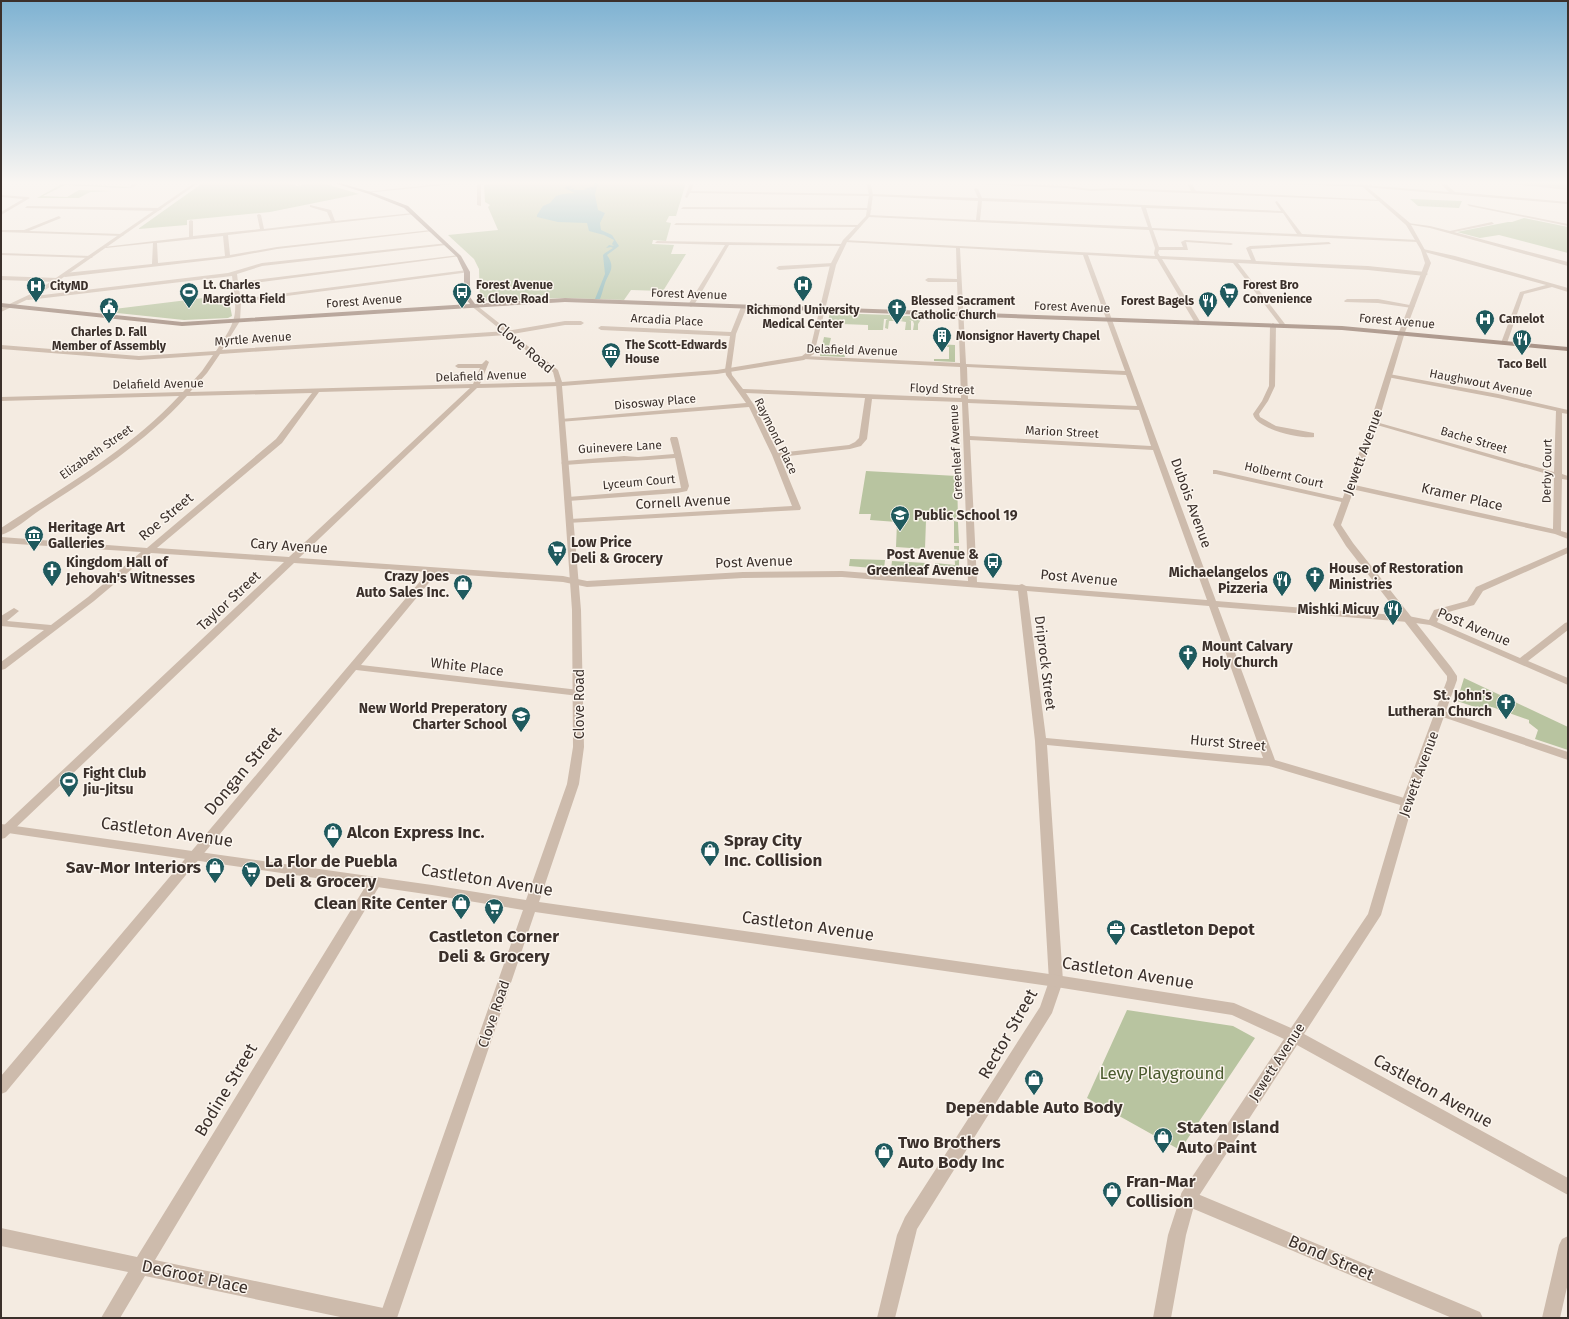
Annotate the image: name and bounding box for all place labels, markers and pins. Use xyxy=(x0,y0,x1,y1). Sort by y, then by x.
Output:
hospital icon: Richmond University Medical Center xyxy=(792,274,814,302)
hospital icon: CityMD xyxy=(25,275,47,303)
place label: Lt. Charles Margiotta Field xyxy=(203,278,285,306)
place label: Forest Avenue & Clove Road xyxy=(476,278,553,306)
place label: Forest Bro Convenience xyxy=(1243,278,1313,306)
place label: CityMD xyxy=(50,279,89,293)
sports icon: Lt. Charles Margiotta Field xyxy=(178,281,200,309)
bus stop icon: Forest Avenue & Clove Road xyxy=(451,281,473,309)
supermarket icon: Forest Bro Convenience xyxy=(1218,281,1240,309)
restaurant icon: Forest Bagels xyxy=(1197,290,1219,318)
place label: Blessed Sacrament Catholic Church xyxy=(911,294,1016,322)
place label: Forest Bagels xyxy=(1121,294,1194,308)
public building icon: Charles D. Fall Member of Assembly xyxy=(98,296,120,324)
church icon: Blessed Sacrament Catholic Church xyxy=(886,297,908,325)
place label: Richmond University Medical Center xyxy=(746,303,860,331)
hospital icon: Camelot xyxy=(1474,308,1496,336)
place label: Camelot xyxy=(1499,312,1545,326)
place label: Charles D. Fall Member of Assembly xyxy=(52,325,167,353)
building icon: Monsignor Haverty Chapel xyxy=(931,325,953,353)
restaurant icon: Taco Bell xyxy=(1511,328,1533,356)
place label: Monsignor Haverty Chapel xyxy=(956,329,1100,343)
place label: The Scott-Edwards House xyxy=(625,338,727,366)
museum icon: The Scott-Edwards House xyxy=(600,341,622,369)
place label: Taco Bell xyxy=(1498,357,1547,371)
school or university icon: Public School 19 xyxy=(889,504,911,532)
place label: Public School 19 xyxy=(914,507,1018,524)
place label: Heritage Art Galleries xyxy=(48,519,126,552)
museum icon: Heritage Art Galleries xyxy=(23,524,45,552)
place label: Low Price Deli & Grocery xyxy=(571,534,663,567)
supermarket icon: Low Price Deli & Grocery xyxy=(546,539,568,567)
place label: Post Avenue & Greenleaf Avenue xyxy=(867,546,979,579)
bus stop icon: Post Avenue & Greenleaf Avenue xyxy=(982,551,1004,579)
place label: Kingdom Hall of Jehovah's Witnesses xyxy=(65,554,195,587)
church icon: Kingdom Hall of Jehovah's Witnesses xyxy=(41,559,63,587)
place label: House of Restoration Ministries xyxy=(1329,560,1463,593)
place label: Michaelangelos Pizzeria xyxy=(1169,564,1268,597)
church icon: House of Restoration Ministries xyxy=(1304,565,1326,593)
place label: Crazy Joes Auto Sales Inc. xyxy=(355,568,449,601)
restaurant icon: Michaelangelos Pizzeria xyxy=(1271,569,1293,597)
shop icon: Crazy Joes Auto Sales Inc. xyxy=(452,573,474,601)
restaurant icon: Mishki Micuy xyxy=(1382,598,1404,626)
place label: Mishki Micuy xyxy=(1297,601,1380,618)
place label: Mount Calvary Holy Church xyxy=(1202,638,1294,671)
church icon: Mount Calvary Holy Church xyxy=(1177,643,1199,671)
place label: St. John's Lutheran Church xyxy=(1388,687,1492,720)
church icon: St. John's Lutheran Church xyxy=(1495,692,1517,720)
place label: New World Preperatory Charter School xyxy=(359,700,508,733)
school or university icon: New World Preperatory Charter School xyxy=(510,705,532,733)
place label: Fight Club Jiu-Jitsu xyxy=(82,765,146,798)
sports icon: Fight Club Jiu-Jitsu xyxy=(58,770,80,798)
shop icon: Alcon Express Inc. xyxy=(322,821,344,849)
place label: Alcon Express Inc. xyxy=(346,822,485,843)
place label: Spray City Inc. Collision xyxy=(724,830,822,871)
shop icon: Spray City Inc. Collision xyxy=(699,839,721,867)
place label: La Flor de Puebla Deli & Grocery xyxy=(265,851,398,892)
shop icon: Sav-Mor Interiors xyxy=(204,856,226,884)
place label: Sav-Mor Interiors xyxy=(66,857,201,878)
supermarket icon: La Flor de Puebla Deli & Grocery xyxy=(240,860,262,888)
shop icon: Clean Rite Center xyxy=(450,892,472,920)
place label: Clean Rite Center xyxy=(314,893,447,914)
supermarket icon: Castleton Corner Deli & Grocery xyxy=(483,897,505,925)
office icon: Castleton Depot xyxy=(1105,918,1127,946)
place label: Castleton Depot xyxy=(1130,919,1255,940)
place label: Castleton Corner Deli & Grocery xyxy=(429,926,559,967)
shop icon: Dependable Auto Body xyxy=(1023,1068,1045,1096)
place label: Dependable Auto Body xyxy=(945,1097,1123,1118)
place label: Staten Island Auto Paint xyxy=(1176,1117,1279,1158)
shop icon: Staten Island Auto Paint xyxy=(1152,1126,1174,1154)
place label: Two Brothers Auto Body Inc xyxy=(897,1132,1005,1173)
shop icon: Two Brothers Auto Body Inc xyxy=(873,1141,895,1169)
place label: Fran-Mar Collision xyxy=(1126,1171,1196,1212)
shop icon: Fran-Mar Collision xyxy=(1101,1180,1123,1208)

